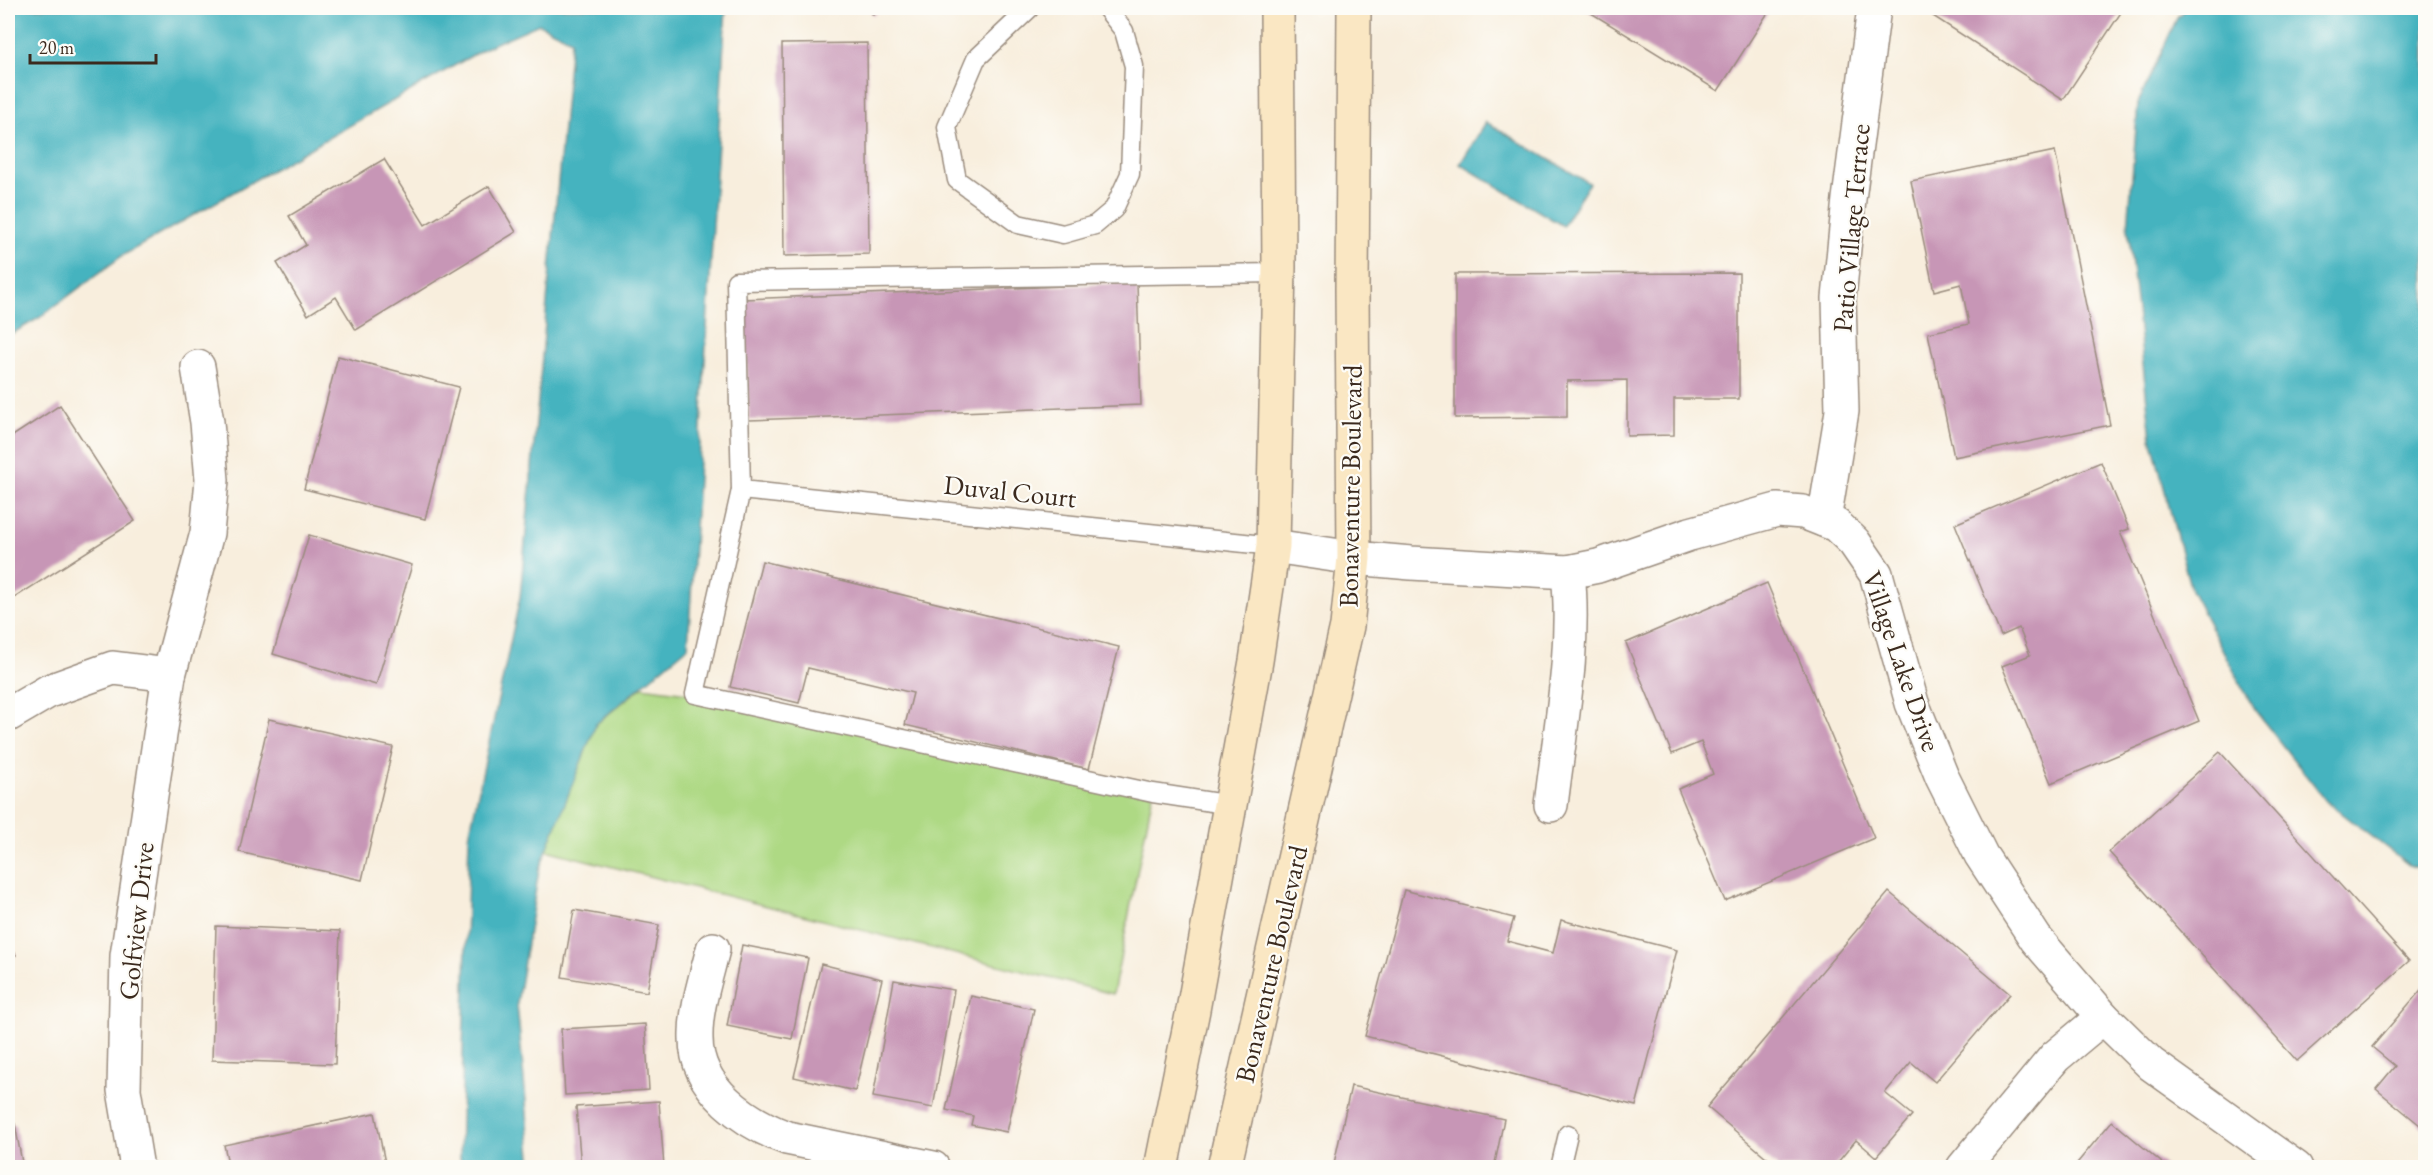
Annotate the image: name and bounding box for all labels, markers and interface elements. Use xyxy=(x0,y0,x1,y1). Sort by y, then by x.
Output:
scale bar xyxy=(30,27,156,65)
text: 20 m xyxy=(39,36,74,59)
street label: Patio Village Terrace xyxy=(1824,122,1878,334)
street label: Bonaventure Boulevard xyxy=(1330,364,1370,608)
street label: Duval Court xyxy=(942,467,1078,515)
street label: Village Lake Drive xyxy=(1855,566,1949,756)
street label: Golfview Drive xyxy=(110,840,162,1002)
street label: Bonaventure Boulevard xyxy=(1227,842,1315,1086)

